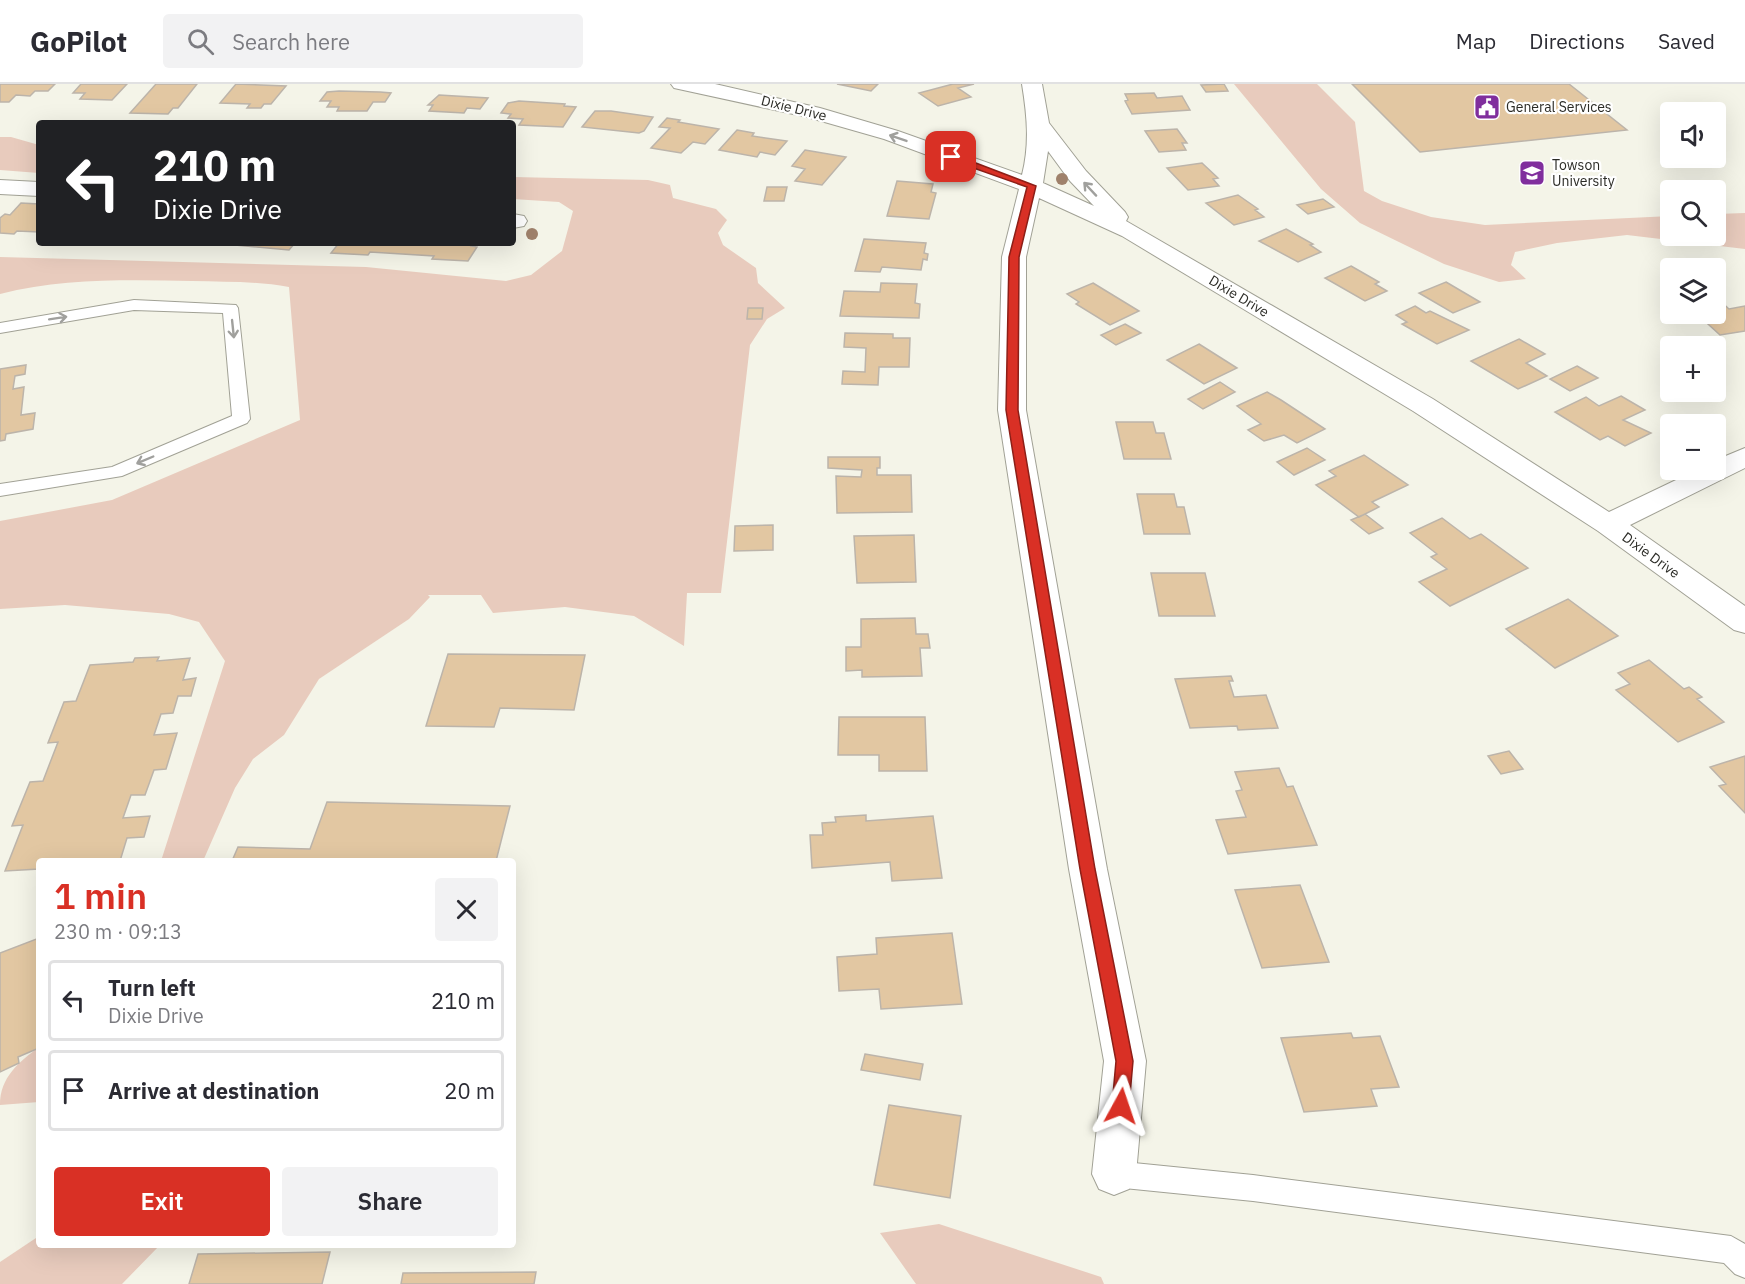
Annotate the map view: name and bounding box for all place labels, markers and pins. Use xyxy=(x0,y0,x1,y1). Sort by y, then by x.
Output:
public building icon: General Services xyxy=(1472,92,1502,122)
place label: General Services xyxy=(1506,98,1612,116)
pin xyxy=(925,131,976,182)
place label: Towson University xyxy=(1552,156,1615,190)
school or university icon: Towson University xyxy=(1517,158,1547,188)

